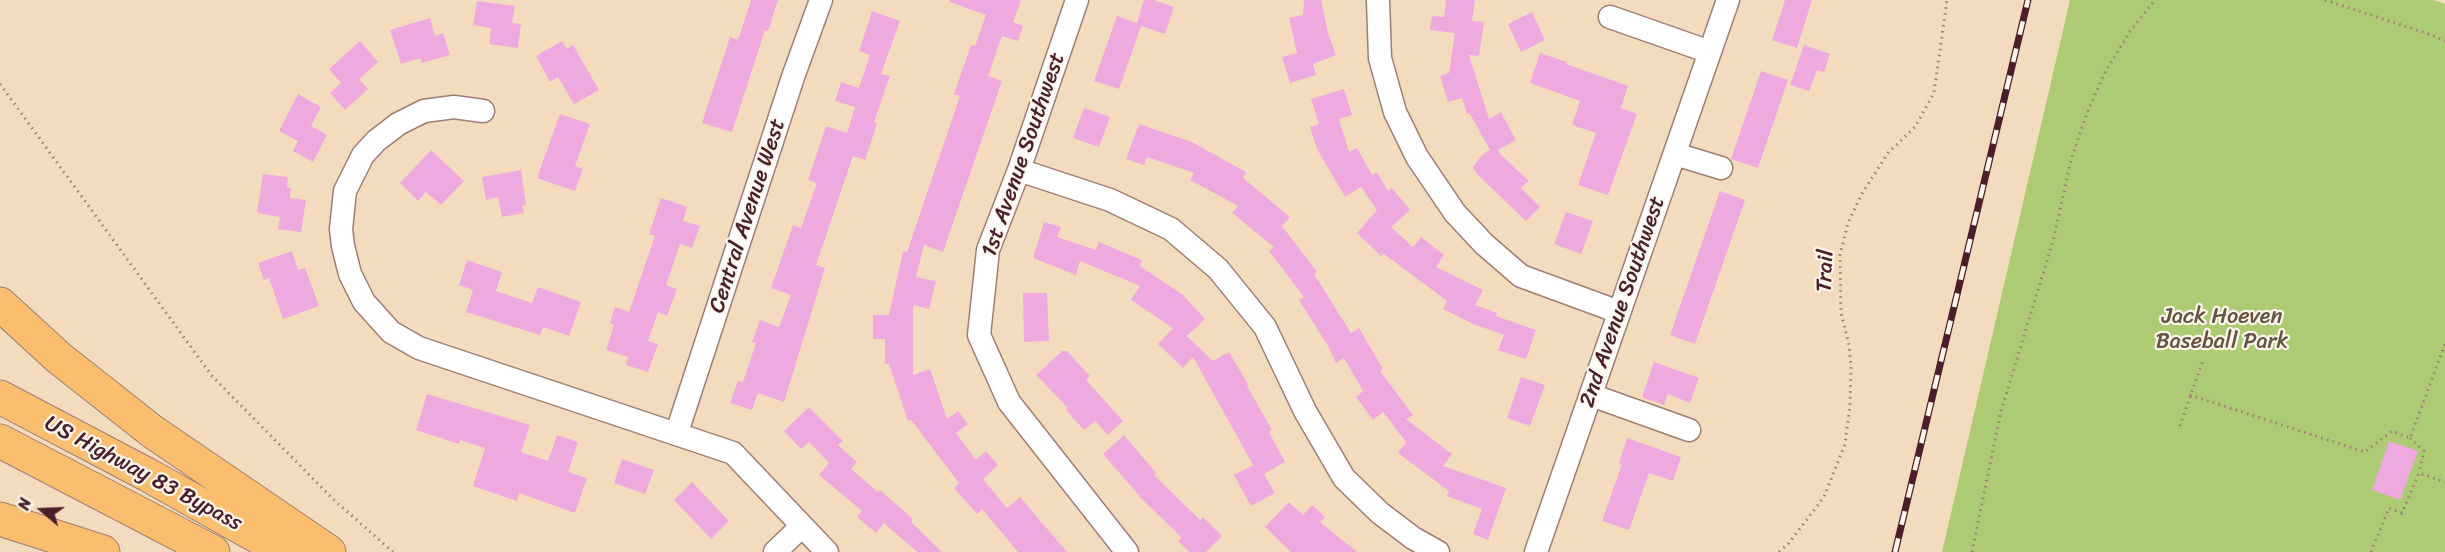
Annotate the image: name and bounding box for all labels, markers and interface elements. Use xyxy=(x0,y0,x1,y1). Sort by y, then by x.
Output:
street label: 1st Avenue Southwest xyxy=(977,49,1071,261)
street label: Central Avenue West xyxy=(704,116,792,316)
street label: 2nd Avenue Southwest xyxy=(1574,193,1672,411)
street label: Trail xyxy=(1812,249,1840,293)
park label: Jack Hoeven Baseball Park xyxy=(2156,304,2288,356)
street label: US Highway 83 Bypass xyxy=(40,411,246,537)
north arrow xyxy=(12,480,72,540)
text: N xyxy=(9,494,40,514)

